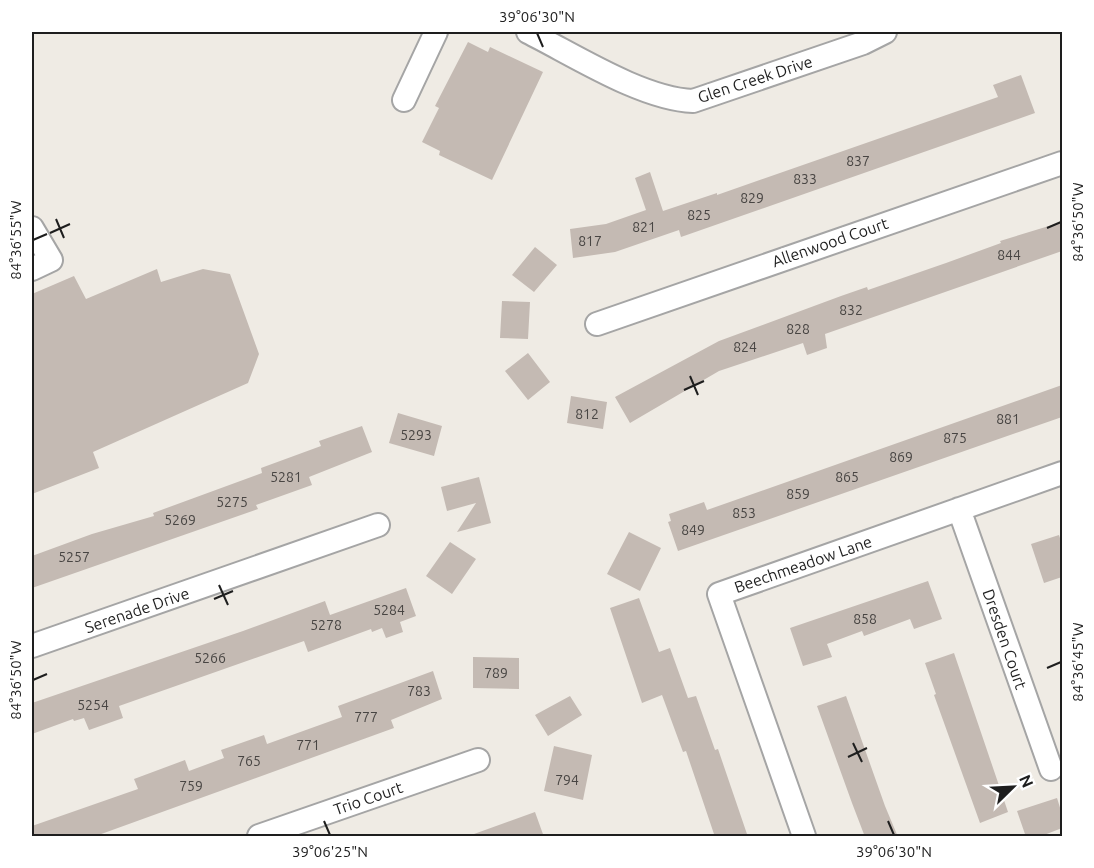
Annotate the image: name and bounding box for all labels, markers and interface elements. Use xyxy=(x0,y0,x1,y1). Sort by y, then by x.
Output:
text: 39°06'30"N xyxy=(499,8,575,25)
street label: Glen Creek Drive xyxy=(695,52,815,106)
house number: 837 xyxy=(846,153,870,169)
house number: 833 xyxy=(793,171,817,187)
text: 84°36'50"W xyxy=(1069,182,1086,262)
house number: 829 xyxy=(740,190,764,206)
text: 84°36'55"W xyxy=(7,200,24,280)
house number: 825 xyxy=(687,207,711,223)
street label: Allenwood Court xyxy=(770,213,891,270)
house number: 821 xyxy=(632,219,656,235)
house number: 817 xyxy=(578,233,602,249)
house number: 844 xyxy=(997,247,1021,263)
house number: 832 xyxy=(839,302,863,318)
house number: 828 xyxy=(786,321,810,337)
house number: 824 xyxy=(733,339,757,355)
house number: 812 xyxy=(575,406,599,422)
house number: 881 xyxy=(996,411,1020,427)
house number: 5293 xyxy=(400,427,432,443)
house number: 875 xyxy=(943,430,967,446)
house number: 869 xyxy=(889,449,913,465)
house number: 5281 xyxy=(270,469,302,485)
house number: 865 xyxy=(835,469,859,485)
house number: 859 xyxy=(786,486,810,502)
house number: 5275 xyxy=(216,494,248,510)
house number: 853 xyxy=(732,505,756,521)
house number: 5269 xyxy=(164,512,196,528)
house number: 849 xyxy=(681,522,705,538)
street label: Beechmeadow Lane xyxy=(732,532,874,596)
house number: 5257 xyxy=(58,549,90,565)
street label: Serenade Drive xyxy=(82,584,192,636)
street label: Dresden Court xyxy=(979,587,1031,692)
house number: 5284 xyxy=(373,602,405,618)
house number: 858 xyxy=(853,611,877,627)
house number: 5278 xyxy=(310,617,342,633)
text: 84°36'45"W xyxy=(1069,622,1086,702)
text: 84°36'50"W xyxy=(7,640,24,720)
house number: 5266 xyxy=(194,650,226,666)
house number: 789 xyxy=(484,665,508,681)
house number: 783 xyxy=(407,683,431,699)
house number: 5254 xyxy=(77,697,109,713)
house number: 777 xyxy=(354,709,378,725)
house number: 771 xyxy=(296,737,320,753)
house number: 765 xyxy=(237,753,261,769)
north arrow xyxy=(983,757,1043,817)
house number: 794 xyxy=(555,772,579,788)
text: N xyxy=(1016,772,1037,790)
house number: 759 xyxy=(179,778,203,794)
street label: Trio Court xyxy=(331,778,406,818)
text: 39°06'25"N xyxy=(292,843,368,860)
text: 39°06'30"N xyxy=(856,843,932,860)

